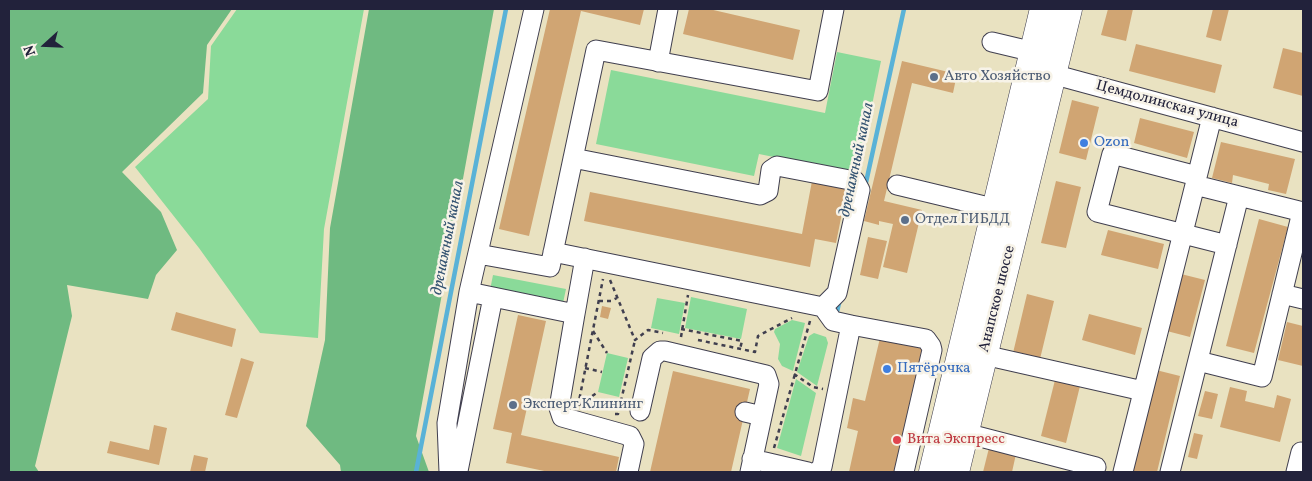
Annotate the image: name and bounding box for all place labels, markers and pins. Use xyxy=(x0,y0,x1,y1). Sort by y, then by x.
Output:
place label: Авто Хозяйство xyxy=(944,68,1051,86)
marker: Авто Хозяйство xyxy=(928,71,940,83)
place label: Ozon xyxy=(1094,134,1129,152)
marker: Ozon xyxy=(1078,137,1090,149)
place label: Отдел ГИБДД xyxy=(915,211,1010,229)
marker: Отдел ГИБДД xyxy=(899,214,911,226)
place label: Пятёрочка xyxy=(897,360,971,378)
marker: Пятёрочка xyxy=(881,363,893,375)
place label: Эксперт Клининг xyxy=(523,396,643,414)
marker: Эксперт Клининг xyxy=(507,399,519,411)
place label: Вита Экспресс xyxy=(907,431,1005,449)
marker: Вита Экспресс xyxy=(891,434,903,446)

